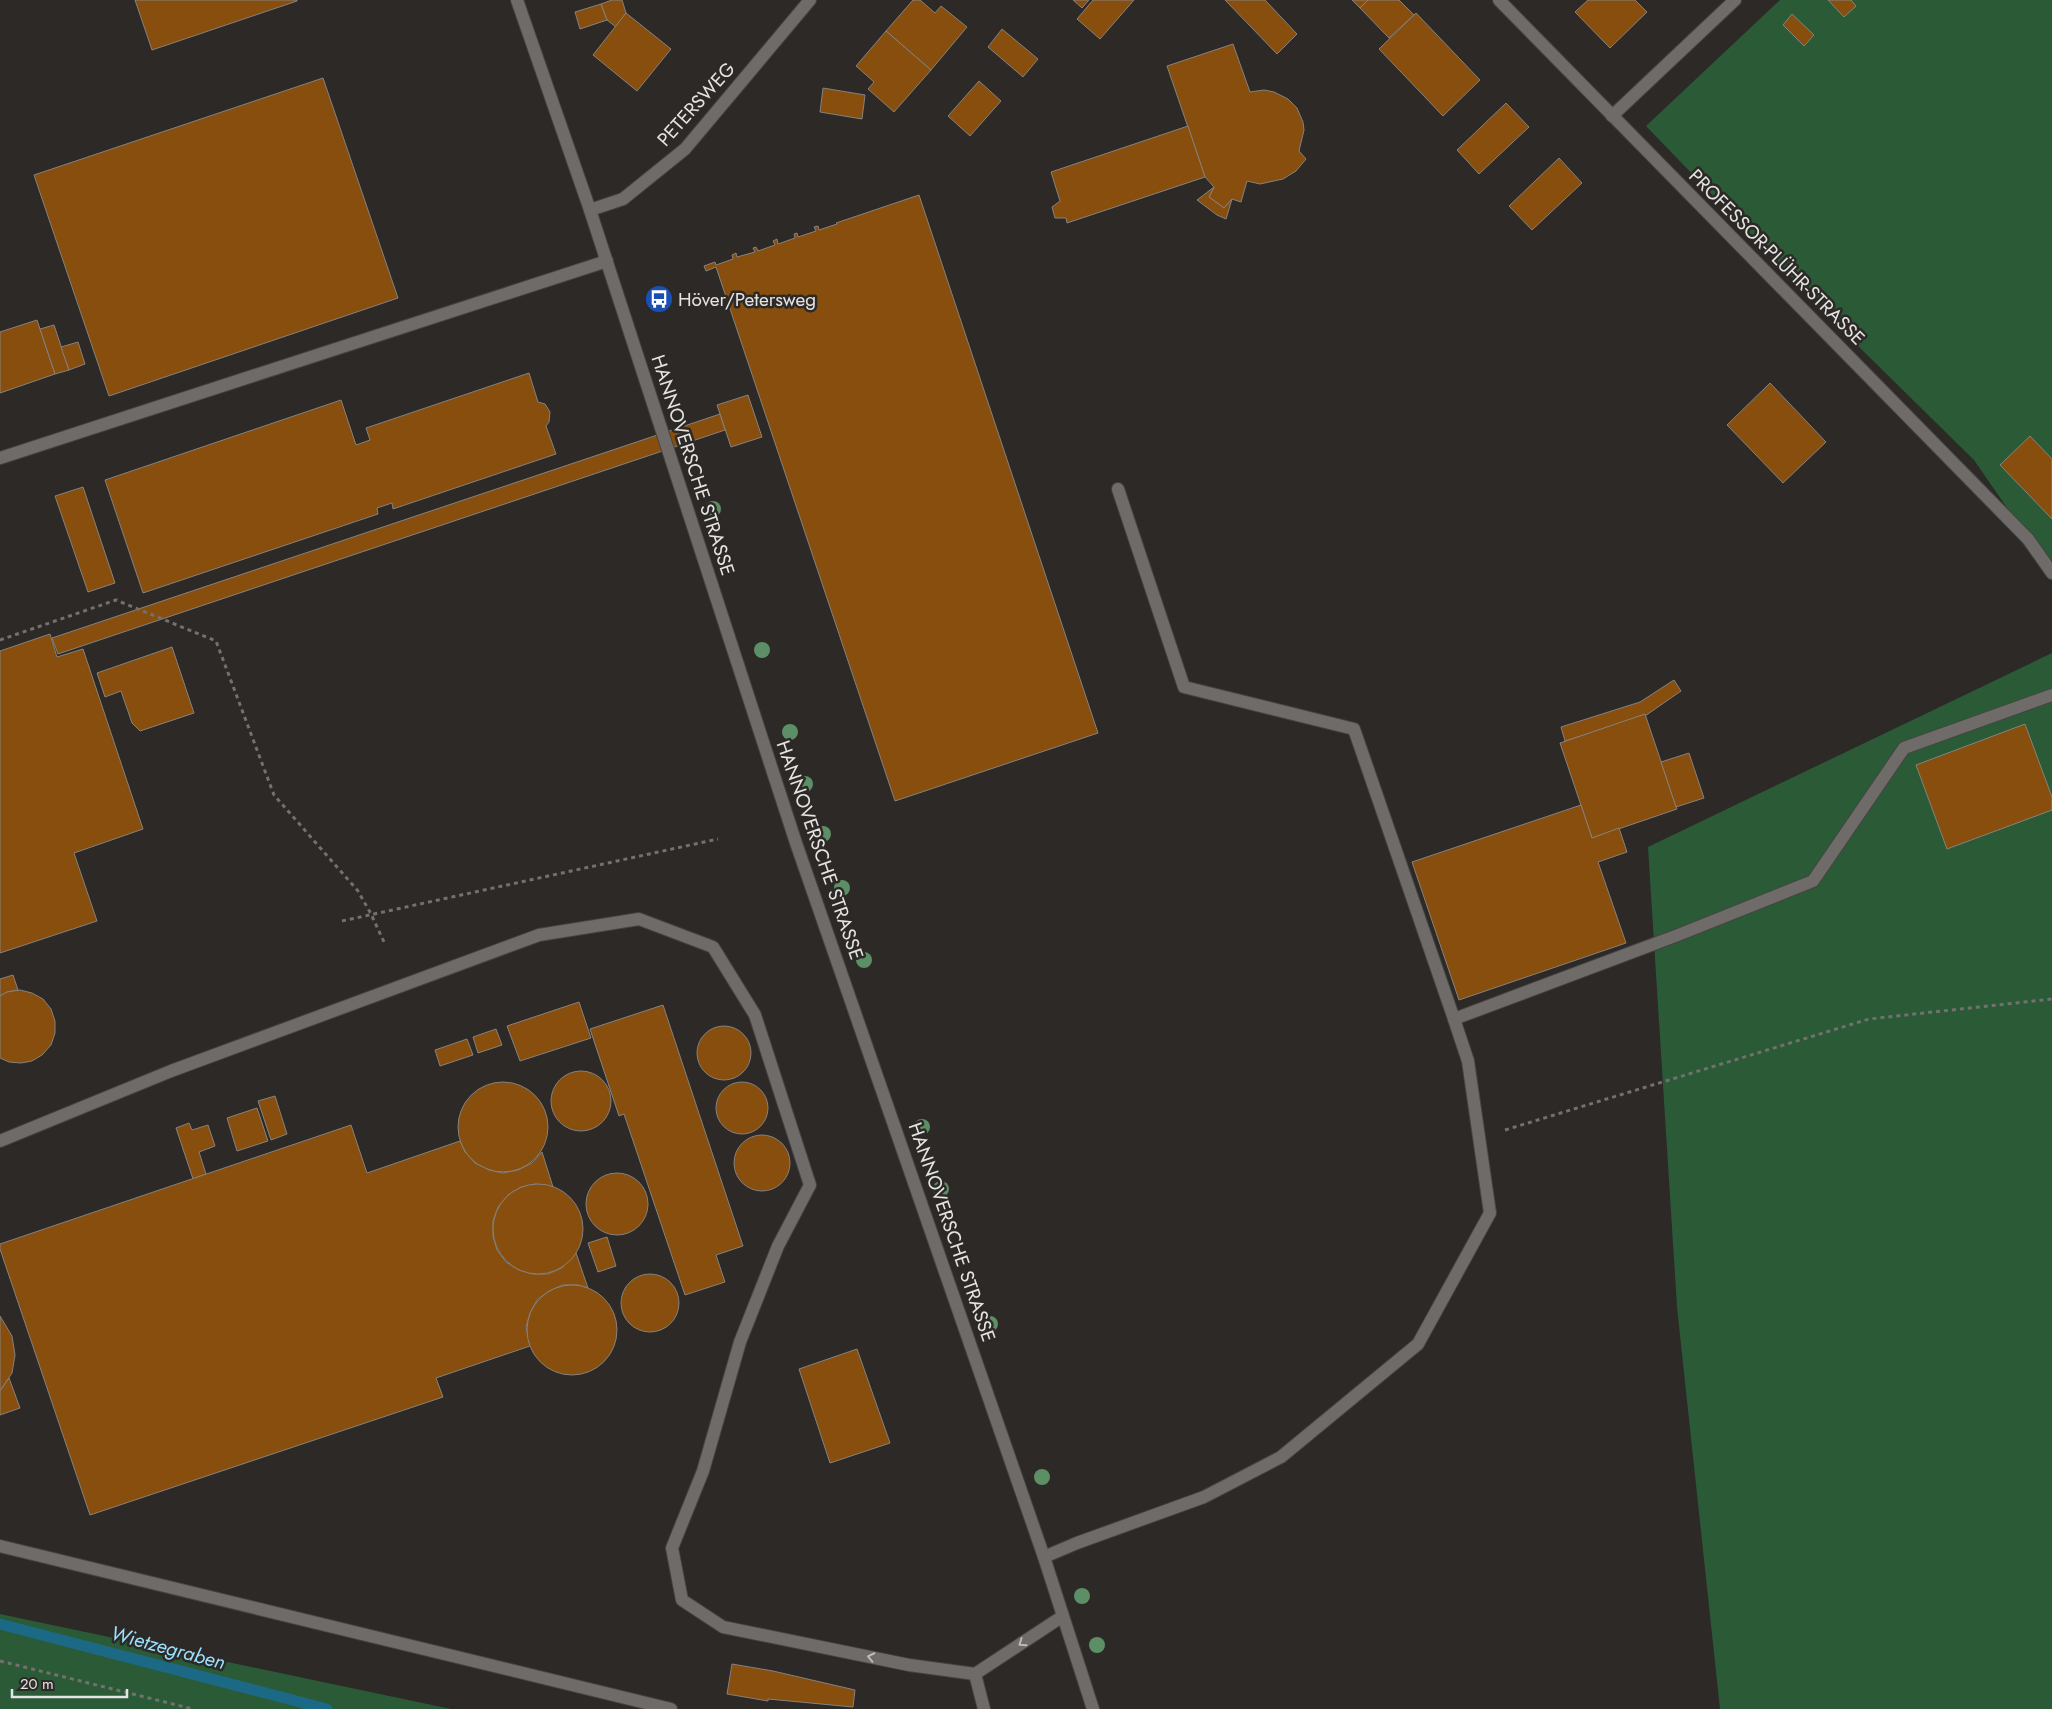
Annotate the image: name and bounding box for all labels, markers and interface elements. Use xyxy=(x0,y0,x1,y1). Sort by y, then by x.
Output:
street label: PETERSWEG xyxy=(651,56,741,152)
street label: PROFESSOR-PLÜHR-STRASSE xyxy=(1683,163,1871,351)
bus stop icon: Höver/Petersweg xyxy=(644,284,674,314)
place label: Höver/Petersweg xyxy=(678,286,816,313)
street label: HANNOVERSCHE STRASSE xyxy=(645,351,741,579)
street label: HANNOVERSCHE STRASSE xyxy=(770,737,870,963)
street label: HANNOVERSCHE STRASSE xyxy=(902,1119,1002,1345)
water label: Wietzegraben xyxy=(107,1619,229,1677)
one-way arrow xyxy=(1019,1637,1028,1646)
one-way arrow xyxy=(866,1652,875,1663)
scale bar xyxy=(12,1666,128,1698)
text: 20 m xyxy=(20,1673,54,1695)

